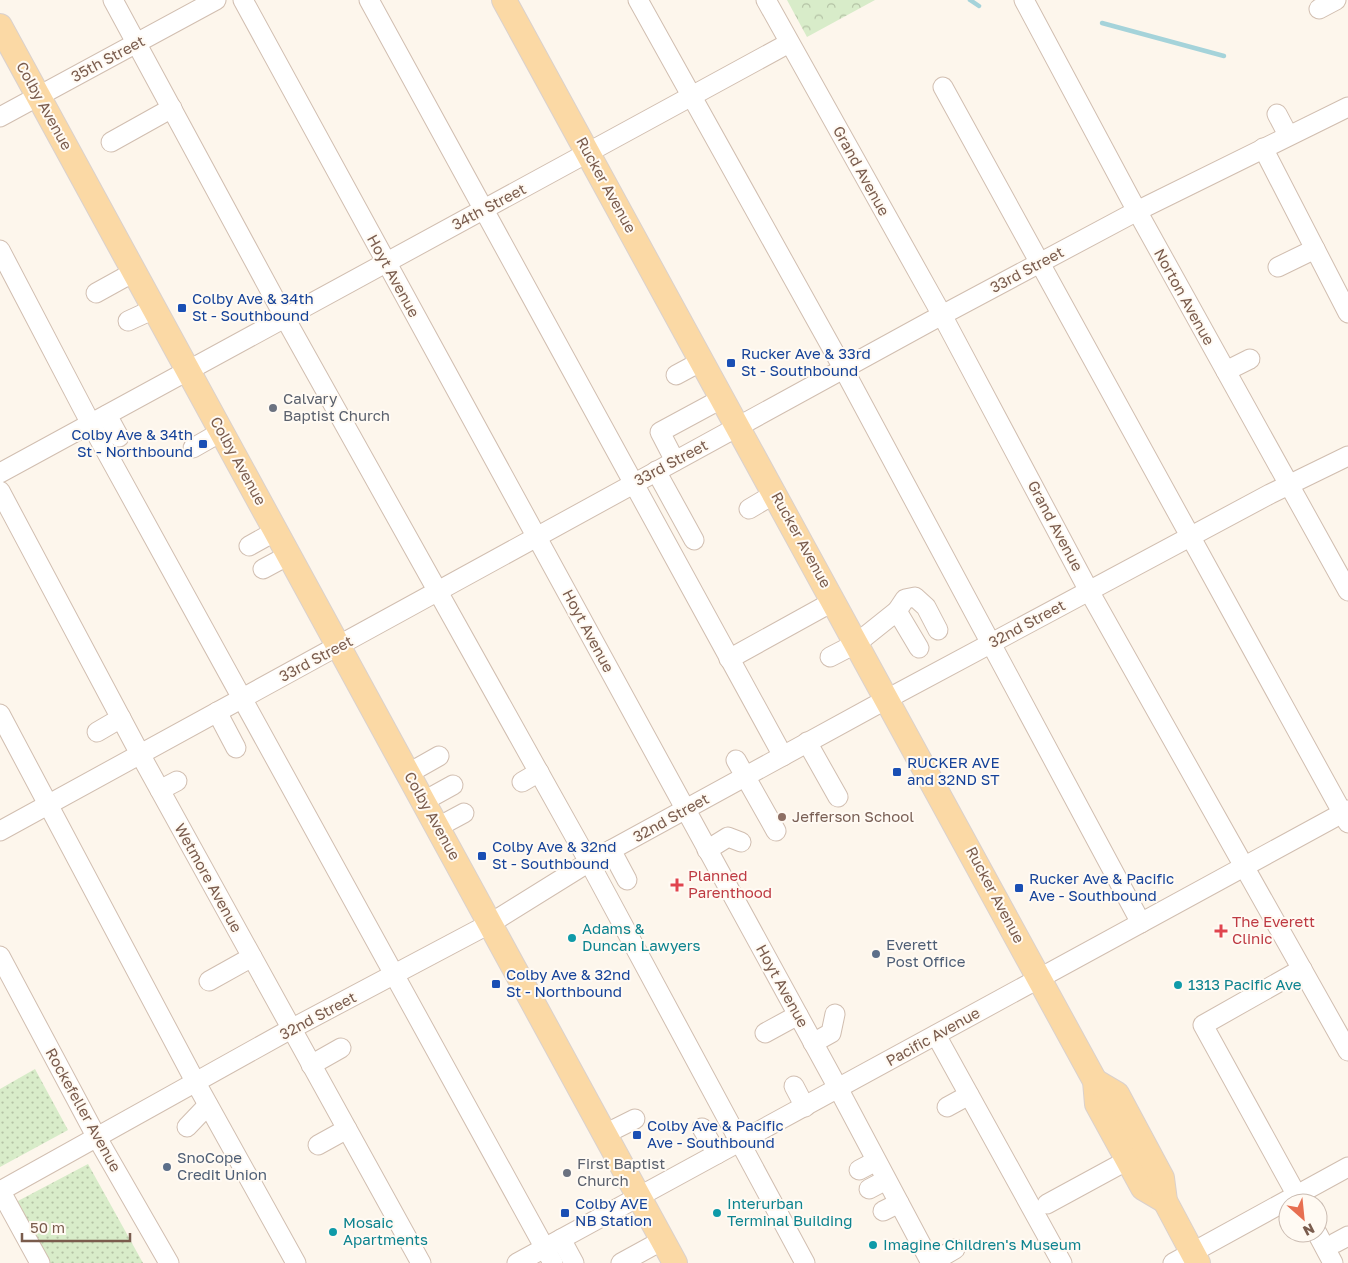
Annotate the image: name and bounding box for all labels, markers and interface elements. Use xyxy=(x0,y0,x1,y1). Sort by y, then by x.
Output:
street label: 35th Street xyxy=(68,31,147,85)
street label: Colby Avenue xyxy=(13,58,77,153)
street label: Grand Avenue xyxy=(830,122,894,219)
street label: Rucker Avenue xyxy=(573,134,641,236)
street label: 34th Street xyxy=(448,179,529,233)
street label: Hoyt Avenue xyxy=(364,231,424,320)
street label: 33rd Street xyxy=(987,242,1066,296)
street label: Norton Avenue xyxy=(1151,245,1219,348)
place label: Colby Ave & 34th St - Southbound xyxy=(192,289,314,324)
marker: Colby Ave & 34th St - Southbound xyxy=(176,302,188,314)
place label: Rucker Ave & 33rd St - Southbound xyxy=(741,344,871,379)
marker: Rucker Ave & 33rd St - Southbound xyxy=(725,357,737,369)
place label: Calvary Baptist Church xyxy=(283,389,390,424)
marker: Calvary Baptist Church xyxy=(267,402,279,414)
street label: Colby Avenue xyxy=(207,413,271,508)
place label: Colby Ave & 34th St - Northbound xyxy=(71,425,193,460)
street label: 33rd Street xyxy=(631,435,710,489)
marker: Colby Ave & 34th St - Northbound xyxy=(197,438,209,450)
street label: Grand Avenue xyxy=(1024,477,1087,574)
street label: Rucker Avenue xyxy=(768,489,836,591)
street label: Hoyt Avenue xyxy=(559,586,618,675)
street label: 32nd Street xyxy=(985,595,1068,651)
street label: 33rd Street xyxy=(276,631,355,685)
place label: RUCKER AVE and 32ND ST xyxy=(907,753,1000,788)
marker: RUCKER AVE and 32ND ST xyxy=(891,766,903,778)
street label: Colby Avenue xyxy=(401,768,465,863)
street label: 32nd Street xyxy=(629,789,712,845)
place label: Jefferson School xyxy=(792,807,914,825)
marker: Jefferson School xyxy=(776,811,788,823)
street label: Wetmore Avenue xyxy=(171,820,246,935)
place label: Colby Ave & 32nd St - Southbound xyxy=(492,837,617,872)
street label: Rucker Avenue xyxy=(963,843,1029,946)
marker: Colby Ave & 32nd St - Southbound xyxy=(476,850,488,862)
place label: Planned Parenthood xyxy=(688,866,772,901)
place label: Rucker Ave & Pacific Ave - Southbound xyxy=(1029,869,1174,904)
marker: Planned Parenthood xyxy=(670,878,684,892)
marker: Rucker Ave & Pacific Ave - Southbound xyxy=(1013,882,1025,894)
place label: The Everett Clinic xyxy=(1232,912,1315,947)
place label: Adams & Duncan Lawyers xyxy=(582,919,701,954)
marker: The Everett Clinic xyxy=(1214,924,1228,938)
marker: Adams & Duncan Lawyers xyxy=(566,932,578,944)
place label: Everett Post Office xyxy=(886,935,966,970)
street label: Hoyt Avenue xyxy=(753,941,813,1030)
marker: Everett Post Office xyxy=(870,948,882,960)
place label: Colby Ave & 32nd St - Northbound xyxy=(506,965,631,1000)
place label: 1313 Pacific Ave xyxy=(1188,975,1302,993)
marker: Colby Ave & 32nd St - Northbound xyxy=(490,978,502,990)
marker: 1313 Pacific Ave xyxy=(1172,979,1184,991)
street label: 32nd Street xyxy=(276,987,359,1043)
street label: Pacific Avenue xyxy=(882,1003,983,1069)
street label: Rockefeller Avenue xyxy=(42,1045,126,1175)
place label: Colby Ave & Pacific Ave - Southbound xyxy=(647,1116,784,1151)
marker: Colby Ave & Pacific Ave - Southbound xyxy=(631,1129,643,1141)
place label: SnoCope Credit Union xyxy=(177,1148,267,1183)
place label: First Baptist Church xyxy=(577,1154,665,1189)
marker: SnoCope Credit Union xyxy=(161,1161,173,1173)
marker: First Baptist Church xyxy=(561,1167,573,1179)
north arrow xyxy=(1278,1193,1328,1243)
place label: Colby AVE NB Station xyxy=(575,1194,652,1229)
place label: Interurban Terminal Building xyxy=(727,1194,853,1229)
marker: Colby AVE NB Station xyxy=(559,1207,571,1219)
marker: Interurban Terminal Building xyxy=(711,1207,723,1219)
scale bar xyxy=(22,1210,130,1242)
place label: Mosaic Apartments xyxy=(343,1213,428,1248)
text: 50 m xyxy=(30,1218,65,1236)
text: N xyxy=(1301,1220,1318,1240)
marker: Mosaic Apartments xyxy=(327,1226,339,1238)
place label: Imagine Children's Museum xyxy=(883,1235,1081,1253)
marker: Imagine Children's Museum xyxy=(867,1239,879,1251)

